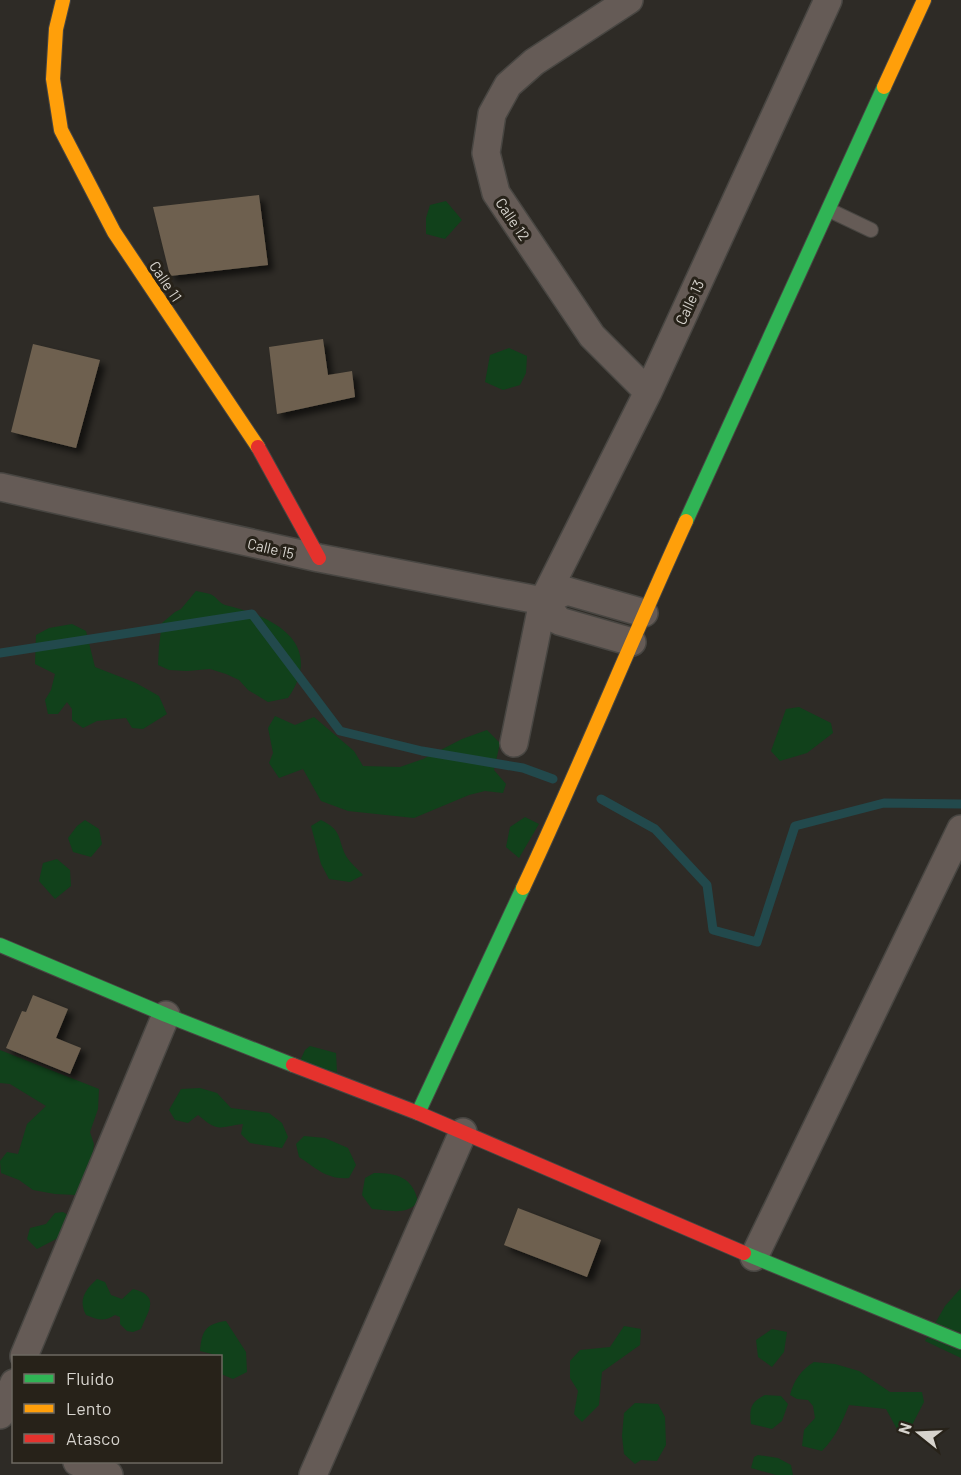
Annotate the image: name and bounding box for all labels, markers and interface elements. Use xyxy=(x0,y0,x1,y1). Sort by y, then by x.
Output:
street label: Calle 12 xyxy=(492,194,534,244)
street label: Calle 11 xyxy=(146,257,186,305)
street label: Calle 13 xyxy=(671,277,707,327)
street label: Calle 15 xyxy=(246,534,296,562)
legend xyxy=(12,1355,222,1463)
text: Fluido xyxy=(66,1367,114,1389)
text: Lento xyxy=(66,1397,112,1419)
north arrow xyxy=(889,1403,949,1463)
text: N xyxy=(894,1420,915,1436)
text: Atasco xyxy=(66,1427,120,1449)

